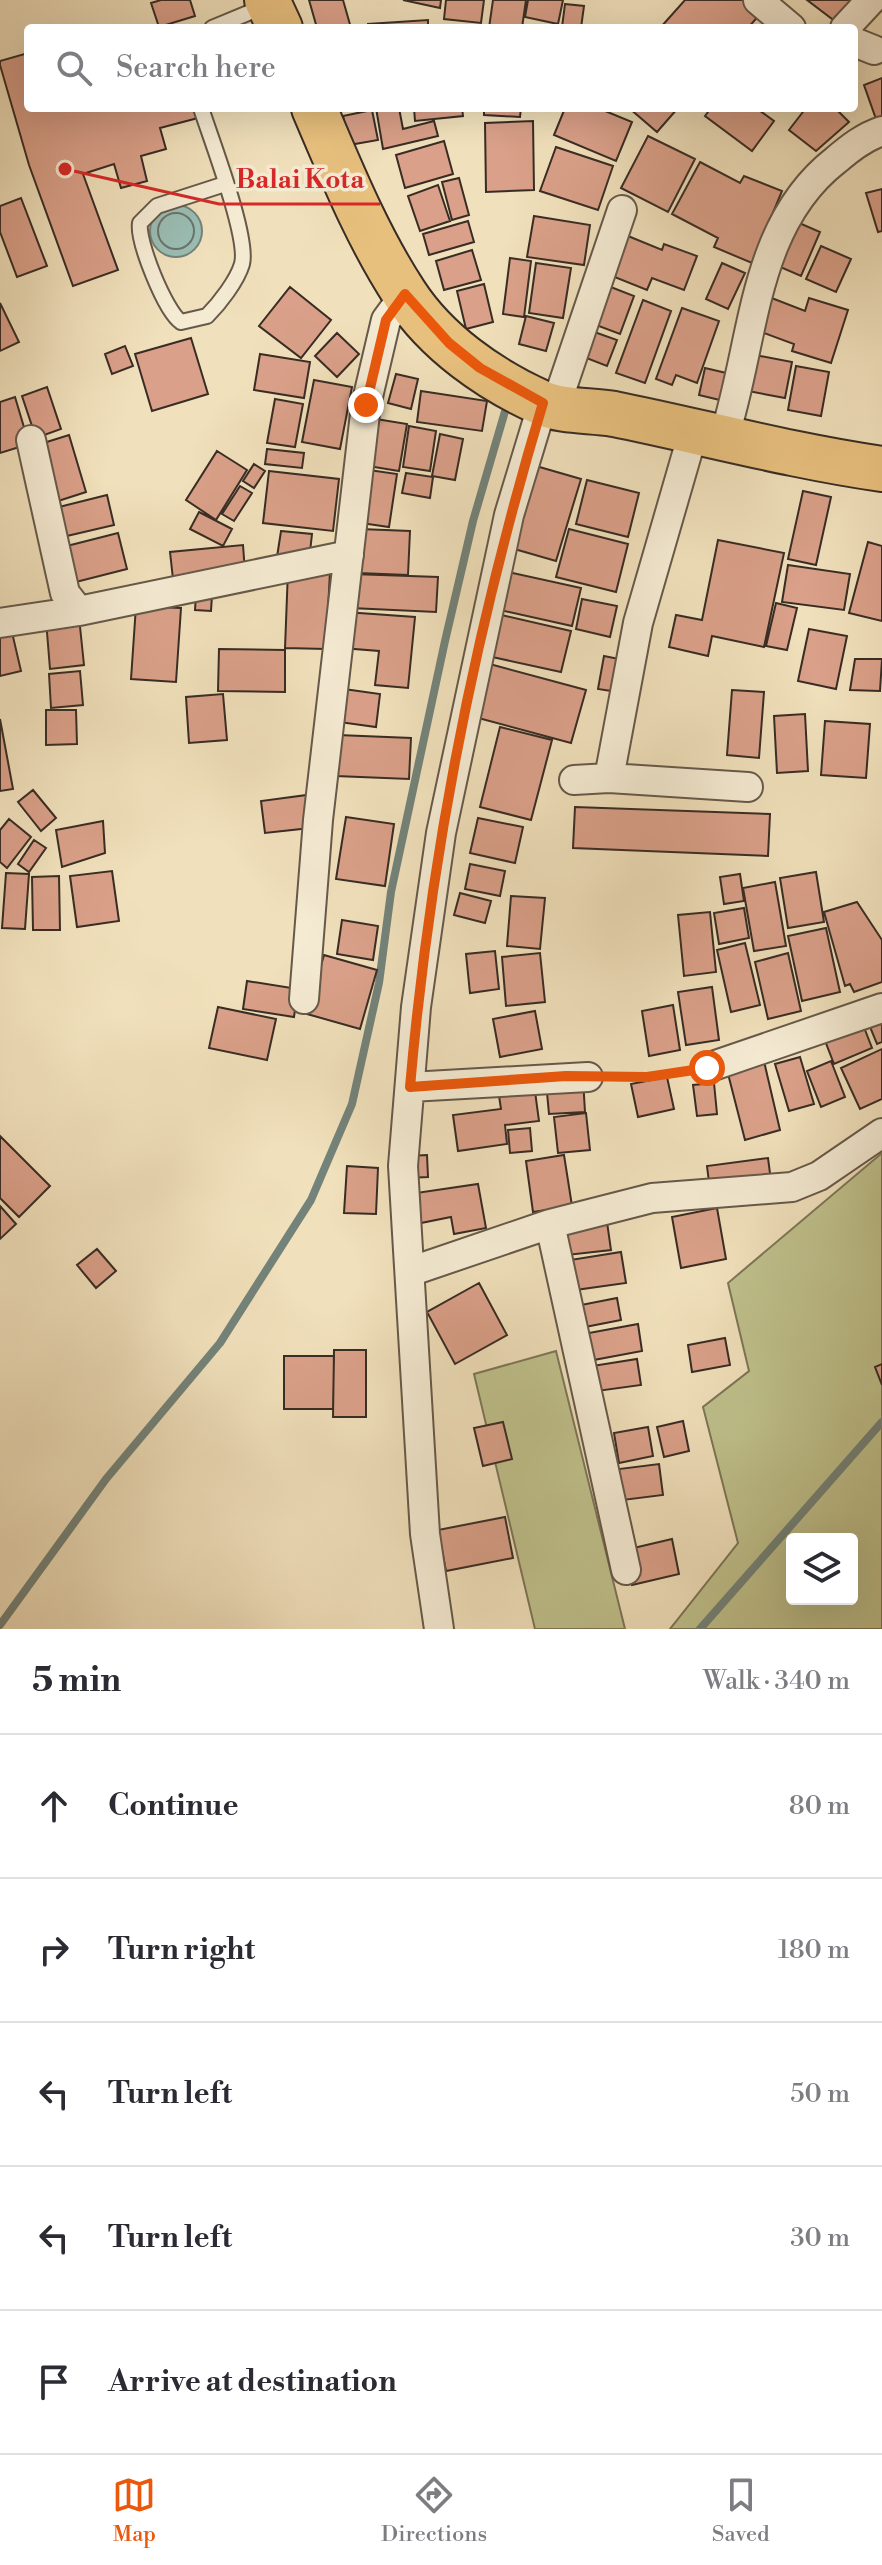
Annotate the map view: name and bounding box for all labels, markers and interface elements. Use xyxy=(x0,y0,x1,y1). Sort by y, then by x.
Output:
search box xyxy=(24,24,858,112)
icon: search xyxy=(52,46,96,90)
text: Search here xyxy=(116,49,276,87)
callout: Balai Kota xyxy=(219,154,380,204)
text: Balai Kota xyxy=(236,164,365,196)
route end xyxy=(348,387,384,423)
route start xyxy=(689,1050,725,1086)
map controls xyxy=(786,1533,858,1605)
button: layers xyxy=(786,1533,858,1605)
text: 5 min xyxy=(32,1660,121,1702)
text: Walk · 340 m xyxy=(703,1665,850,1697)
icon: ahead xyxy=(32,1784,76,1828)
text: Continue xyxy=(108,1787,239,1825)
text: 80 m xyxy=(789,1790,850,1822)
icon: right xyxy=(32,1928,76,1972)
text: Turn right xyxy=(108,1931,255,1969)
text: 180 m xyxy=(778,1934,850,1966)
icon: left xyxy=(32,2072,76,2116)
text: Turn left xyxy=(108,2075,232,2113)
text: 50 m xyxy=(790,2078,850,2110)
icon: left xyxy=(32,2216,76,2260)
text: Turn left xyxy=(108,2219,232,2257)
text: 30 m xyxy=(790,2222,850,2254)
icon: arrive xyxy=(32,2360,76,2404)
text: Arrive at destination xyxy=(108,2363,397,2401)
tab: Map xyxy=(112,2473,156,2548)
tab: Directions xyxy=(381,2473,487,2548)
tab: Saved xyxy=(712,2473,770,2548)

